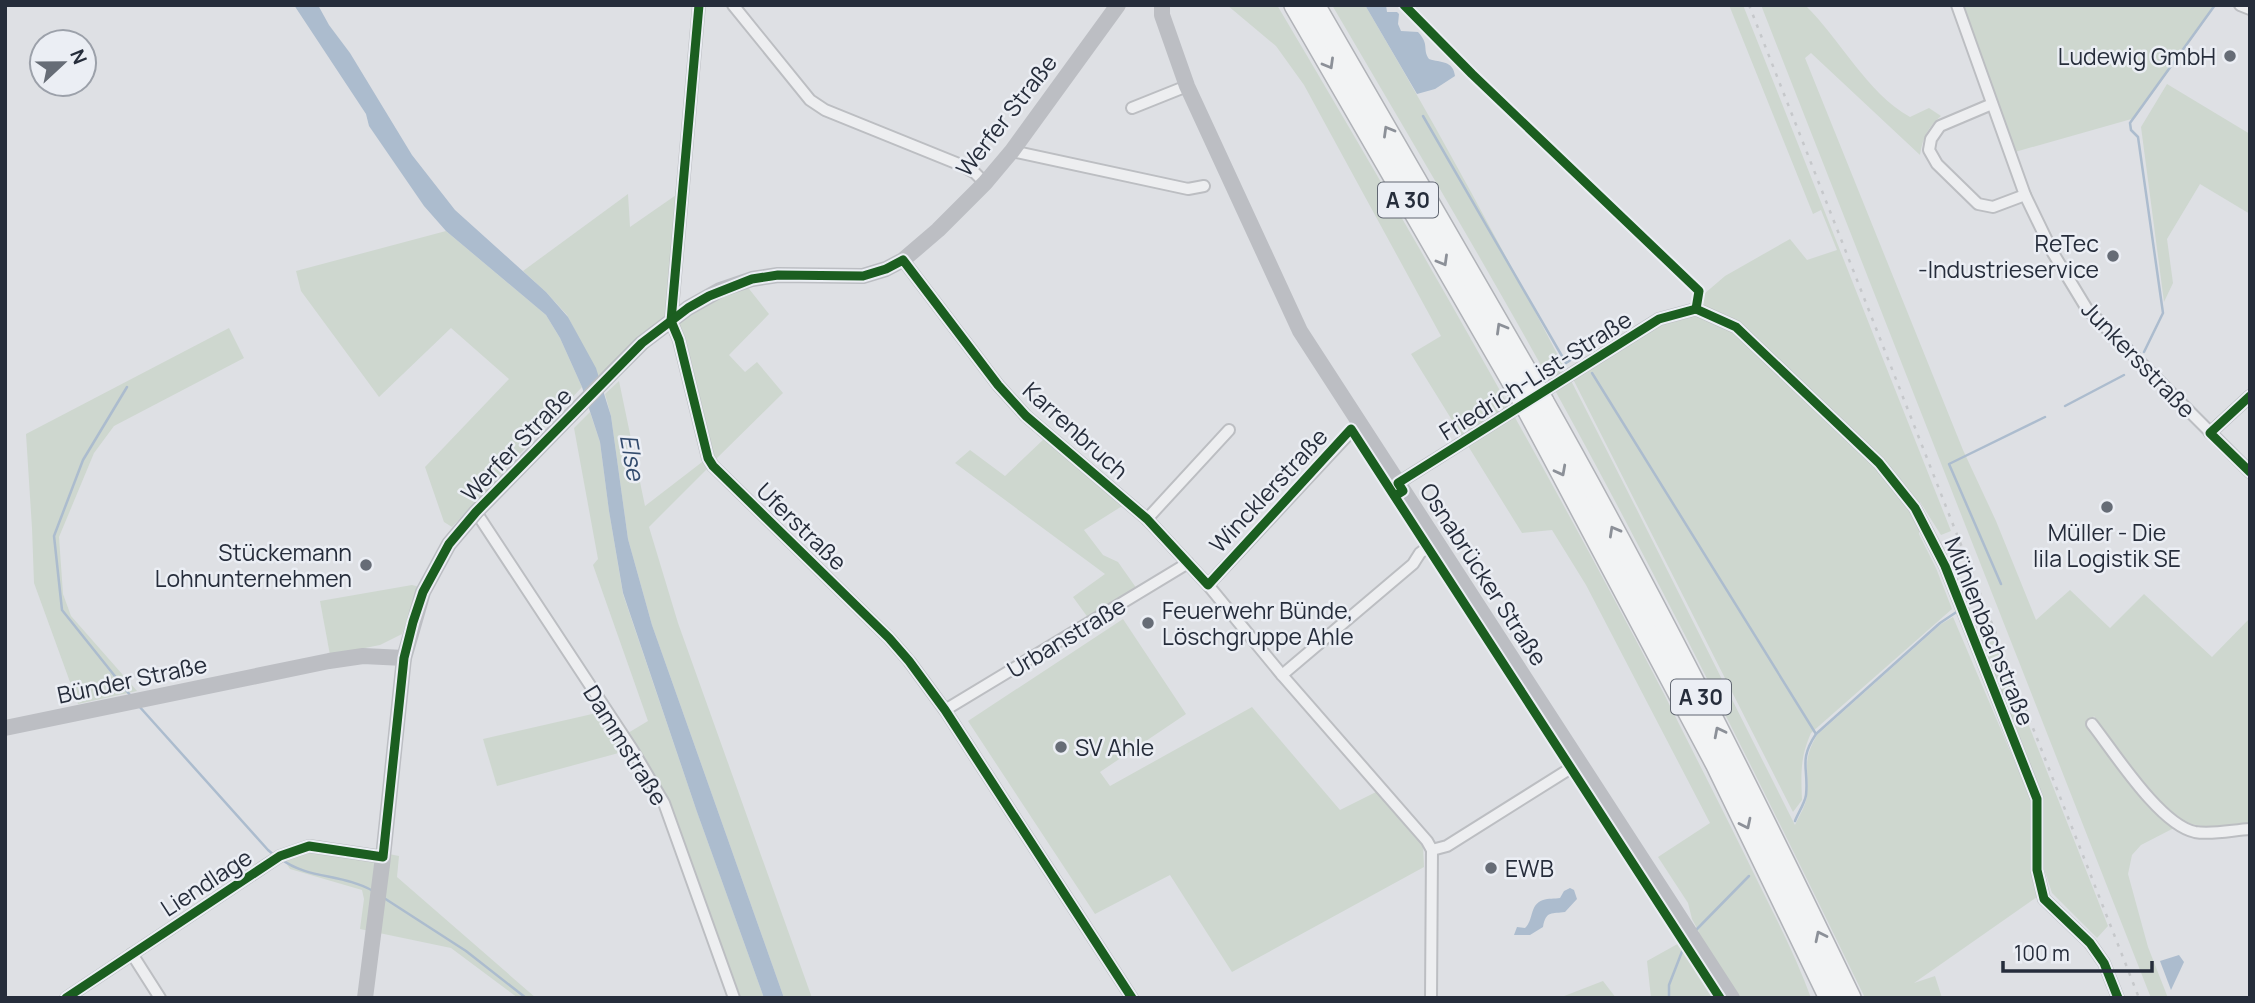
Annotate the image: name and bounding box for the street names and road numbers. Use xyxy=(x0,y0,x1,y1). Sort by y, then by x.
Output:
street label: Werfer Straße xyxy=(948,47,1064,183)
road number: A 30 xyxy=(1378,182,1438,218)
street label: Junkersstraße xyxy=(2075,293,2203,425)
street label: Friedrich-List-Straße xyxy=(1433,303,1637,447)
street label: Karrenbruch xyxy=(1016,374,1136,486)
street label: Werfer Straße xyxy=(453,380,579,508)
street label: Wincklerstraße xyxy=(1202,421,1334,559)
street label: Uferstraße xyxy=(750,475,854,577)
street label: Osnabrücker Straße xyxy=(1413,476,1555,672)
street label: Mühlenbachstraße xyxy=(1938,532,2042,730)
street label: Urbanstraße xyxy=(1000,589,1132,685)
street label: Bünder Straße xyxy=(54,647,210,711)
street label: Dammstraße xyxy=(576,679,676,811)
road number: A 30 xyxy=(1671,680,1731,714)
street label: Liendlage xyxy=(154,841,258,923)

